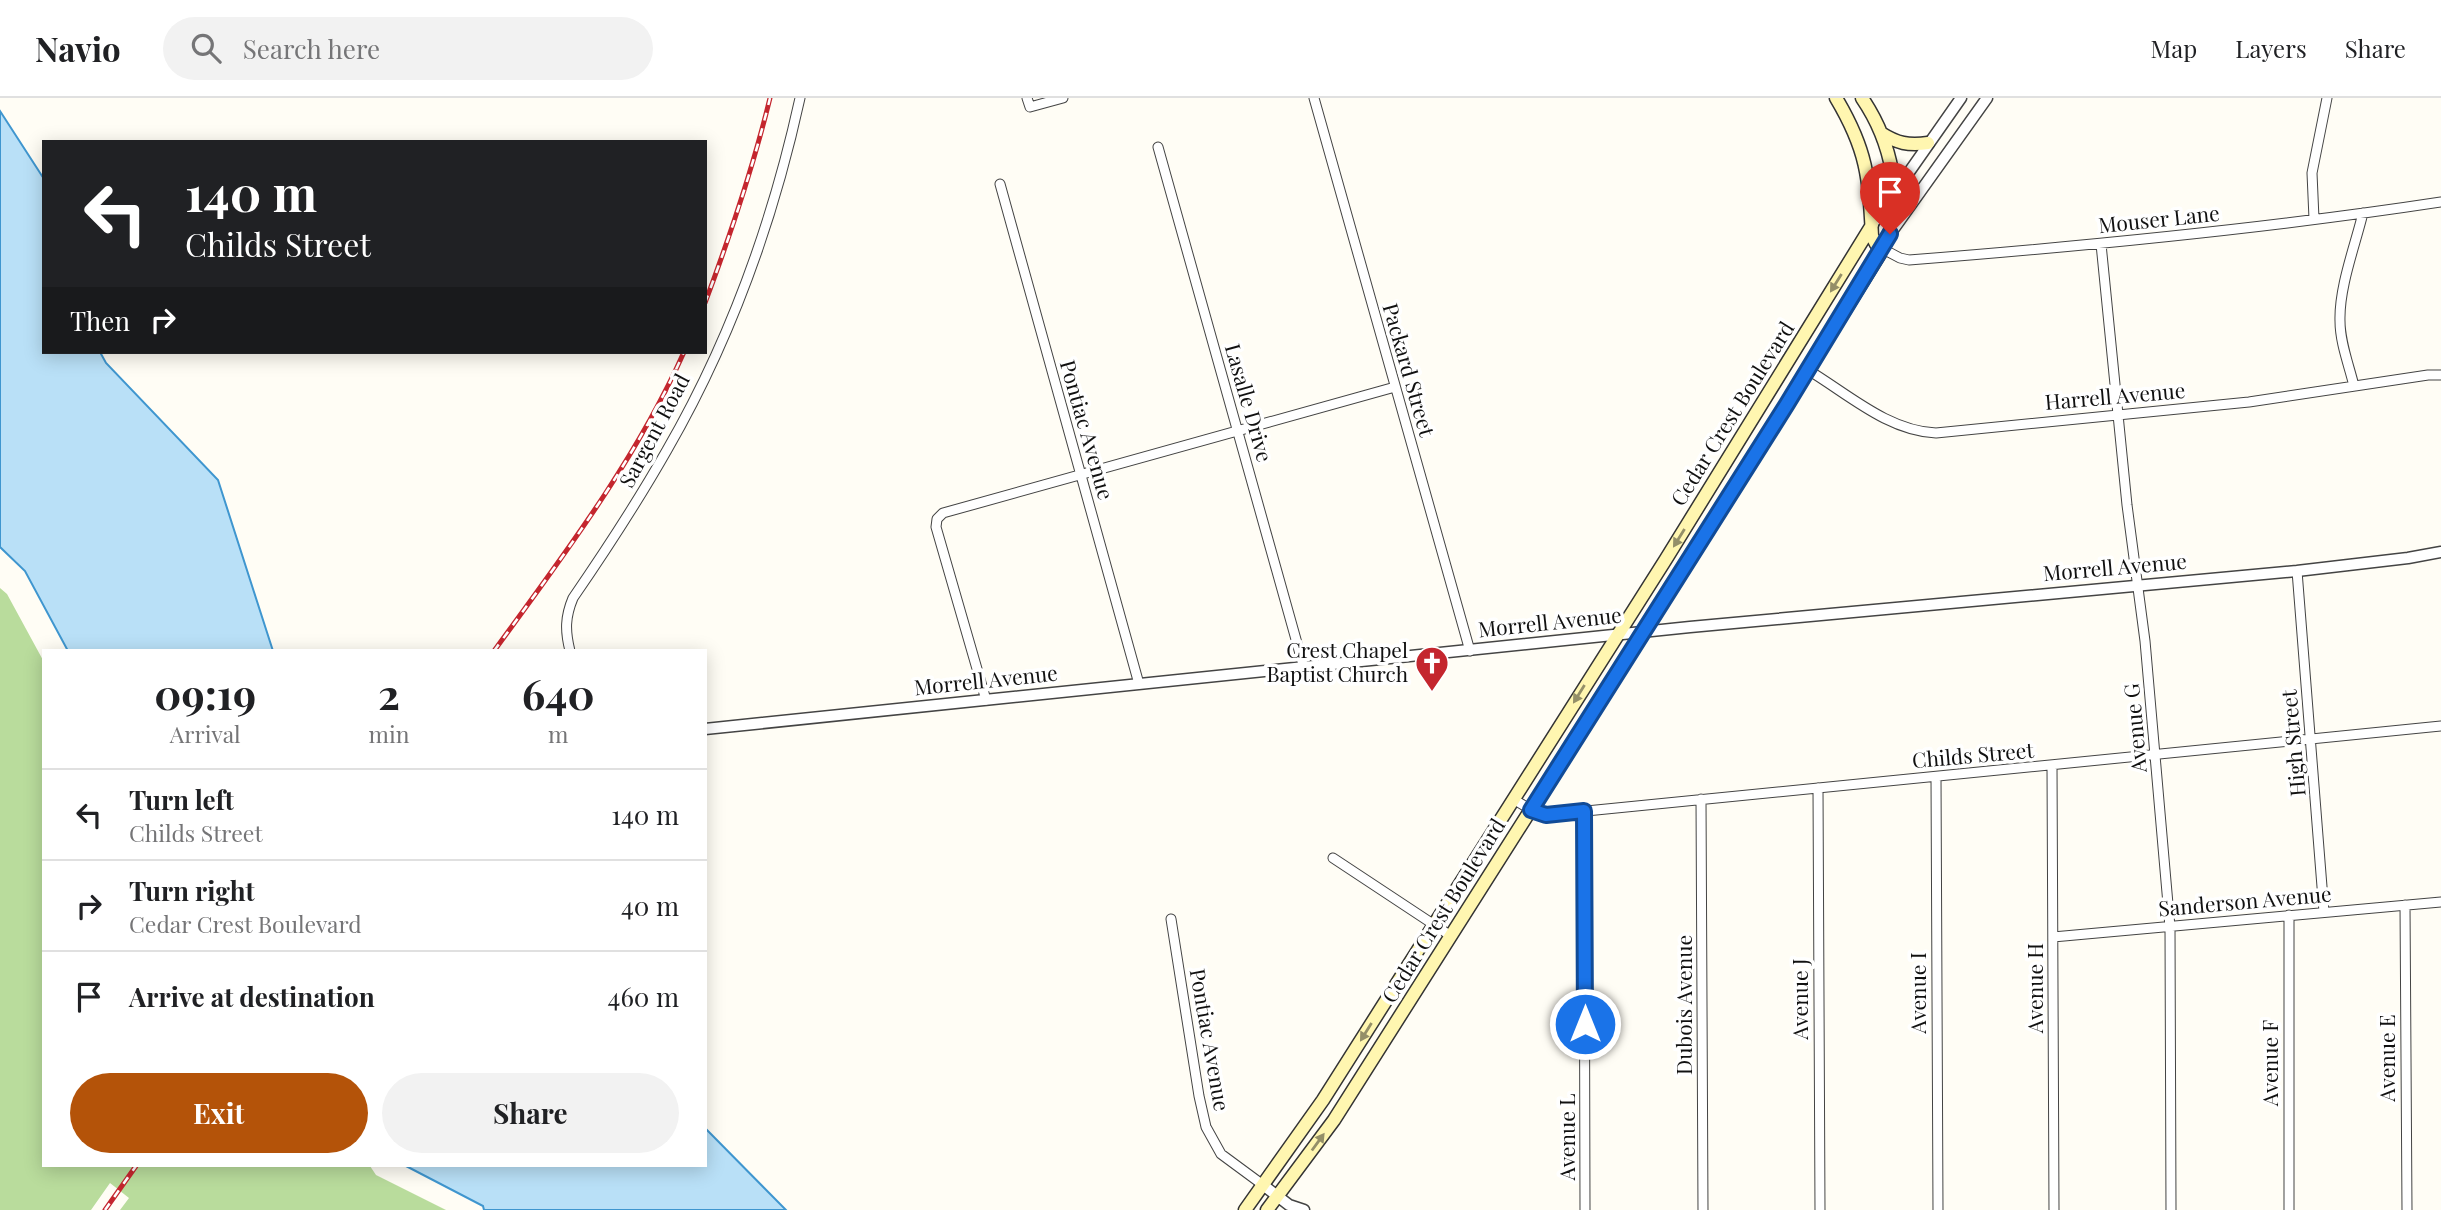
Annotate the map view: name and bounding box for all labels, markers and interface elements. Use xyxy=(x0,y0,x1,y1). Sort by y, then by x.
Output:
search box xyxy=(163,17,653,80)
text: Navio xyxy=(35,26,121,70)
icon: search xyxy=(187,29,225,67)
text: Search here xyxy=(243,31,380,66)
text: Map xyxy=(2151,32,2197,64)
text: Layers xyxy=(2235,32,2307,64)
text: Share xyxy=(2345,32,2406,64)
text: 140 m xyxy=(185,159,317,224)
pin xyxy=(1860,162,1920,234)
icon: left xyxy=(70,168,161,259)
icon: arrive xyxy=(1871,173,1909,211)
street label: Mouser Lane xyxy=(2097,198,2221,238)
text: Childs Street xyxy=(185,222,371,265)
one-way arrow xyxy=(1830,273,1842,292)
street label: Packard Street xyxy=(1378,300,1442,440)
icon: right xyxy=(144,301,182,339)
text: Then xyxy=(70,303,130,338)
street label: Cedar Crest Boulevard xyxy=(1663,315,1799,510)
street label: Lasalle Drive xyxy=(1220,340,1280,465)
street label: Pontiac Avenue xyxy=(1055,356,1121,503)
street label: Sargent Road xyxy=(611,368,695,492)
street label: Harrell Avenue xyxy=(2043,375,2186,415)
one-way arrow xyxy=(1672,529,1685,548)
street label: Morrell Avenue xyxy=(2042,546,2188,586)
street label: Morrell Avenue xyxy=(1477,600,1623,642)
place label: Crest Chapel Baptist Church xyxy=(1267,635,1409,687)
church icon: Crest Chapel Baptist Church xyxy=(1413,644,1451,693)
street label: Morrell Avenue xyxy=(913,658,1059,700)
text: 09:19 xyxy=(154,665,256,721)
text: 2 xyxy=(378,665,400,721)
text: 640 xyxy=(522,665,595,721)
street label: Avenue G xyxy=(2116,682,2152,775)
one-way arrow xyxy=(1573,685,1586,704)
street label: High Street xyxy=(2273,688,2311,798)
text: Arrival xyxy=(170,718,241,749)
text: min xyxy=(369,718,409,749)
text: m xyxy=(548,718,568,749)
street label: Childs Street xyxy=(1911,735,2035,773)
text: Turn left xyxy=(129,782,234,817)
icon: left xyxy=(70,796,108,834)
text: 140 m xyxy=(611,797,679,832)
street label: Cedar Crest Boulevard xyxy=(1374,812,1510,1007)
text: Childs Street xyxy=(129,817,263,848)
text: Turn right xyxy=(129,873,255,908)
street label: Sanderson Avenue xyxy=(2157,878,2333,922)
icon: right xyxy=(70,887,108,925)
text: 40 m xyxy=(621,888,679,923)
text: Cedar Crest Boulevard xyxy=(129,908,362,939)
street label: Dubois Avenue xyxy=(1669,935,1697,1075)
street label: Avenue H xyxy=(2020,943,2048,1034)
street label: Avenue I xyxy=(1903,952,1931,1035)
street label: Avenue J xyxy=(1785,958,1813,1041)
street label: Pontiac Avenue xyxy=(1185,966,1237,1113)
icon: arrive xyxy=(70,978,108,1016)
text: Arrive at destination xyxy=(129,979,375,1014)
text: 460 m xyxy=(608,979,679,1014)
position arrow xyxy=(1548,987,1622,1061)
street label: Avenue E xyxy=(2372,1014,2400,1103)
street label: Avenue F xyxy=(2255,1020,2283,1107)
one-way arrow xyxy=(1360,1022,1373,1041)
button: Exit xyxy=(70,1073,368,1153)
button: Share xyxy=(382,1073,679,1153)
street label: Avenue L xyxy=(1552,1094,1580,1181)
one-way arrow xyxy=(1311,1133,1325,1151)

